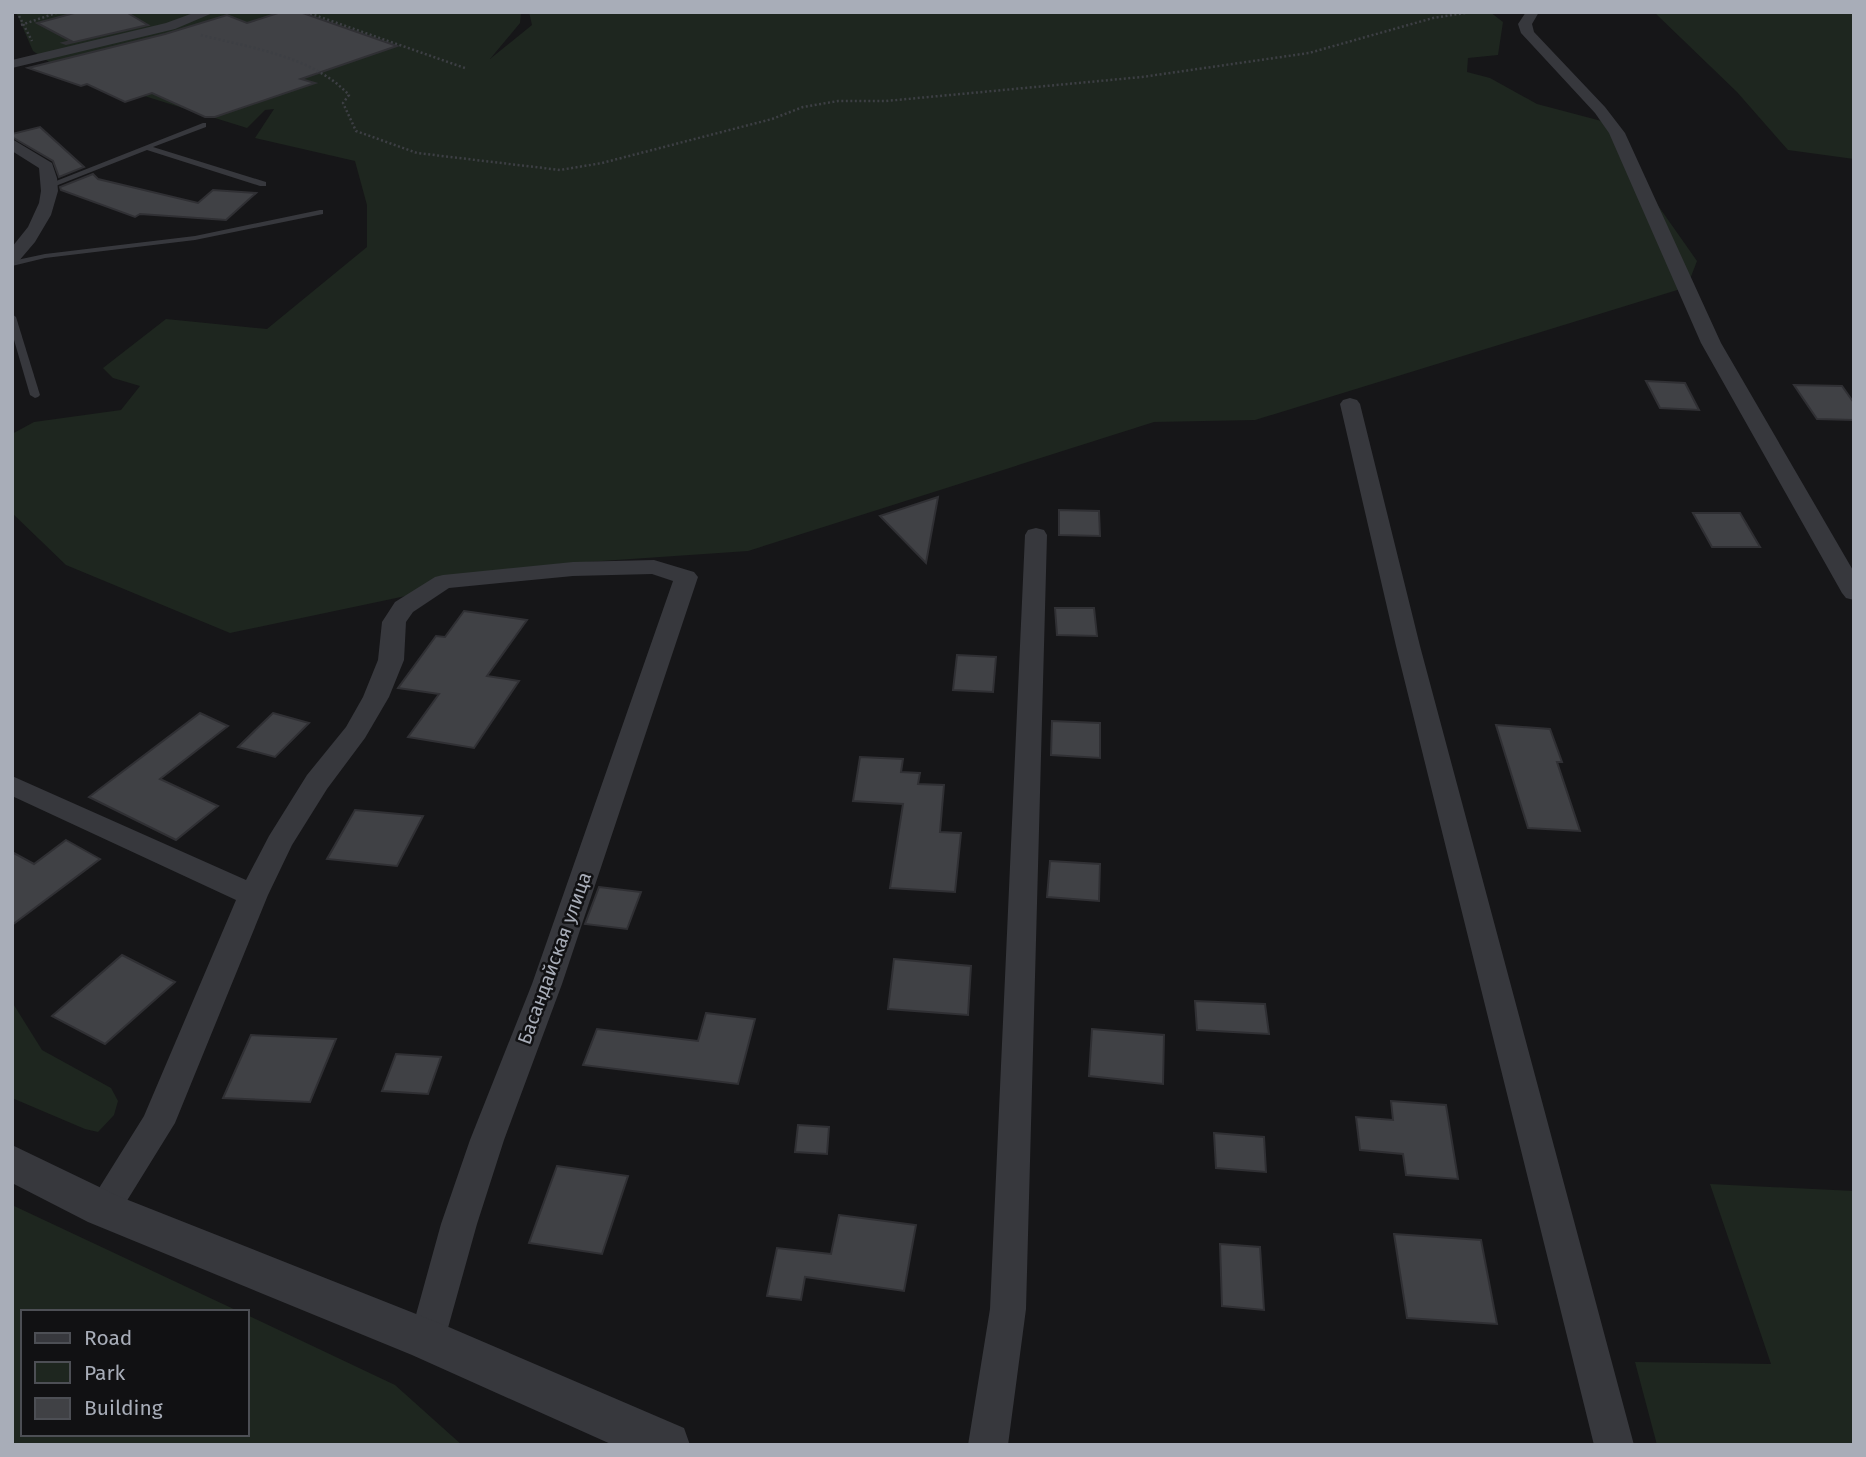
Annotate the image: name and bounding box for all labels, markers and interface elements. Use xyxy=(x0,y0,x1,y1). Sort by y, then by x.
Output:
street label: Басандайская улица xyxy=(513,869,596,1047)
legend xyxy=(21,1310,248,1436)
text: Road xyxy=(84,1325,132,1351)
text: Park xyxy=(84,1360,126,1386)
text: Building xyxy=(84,1395,163,1421)

